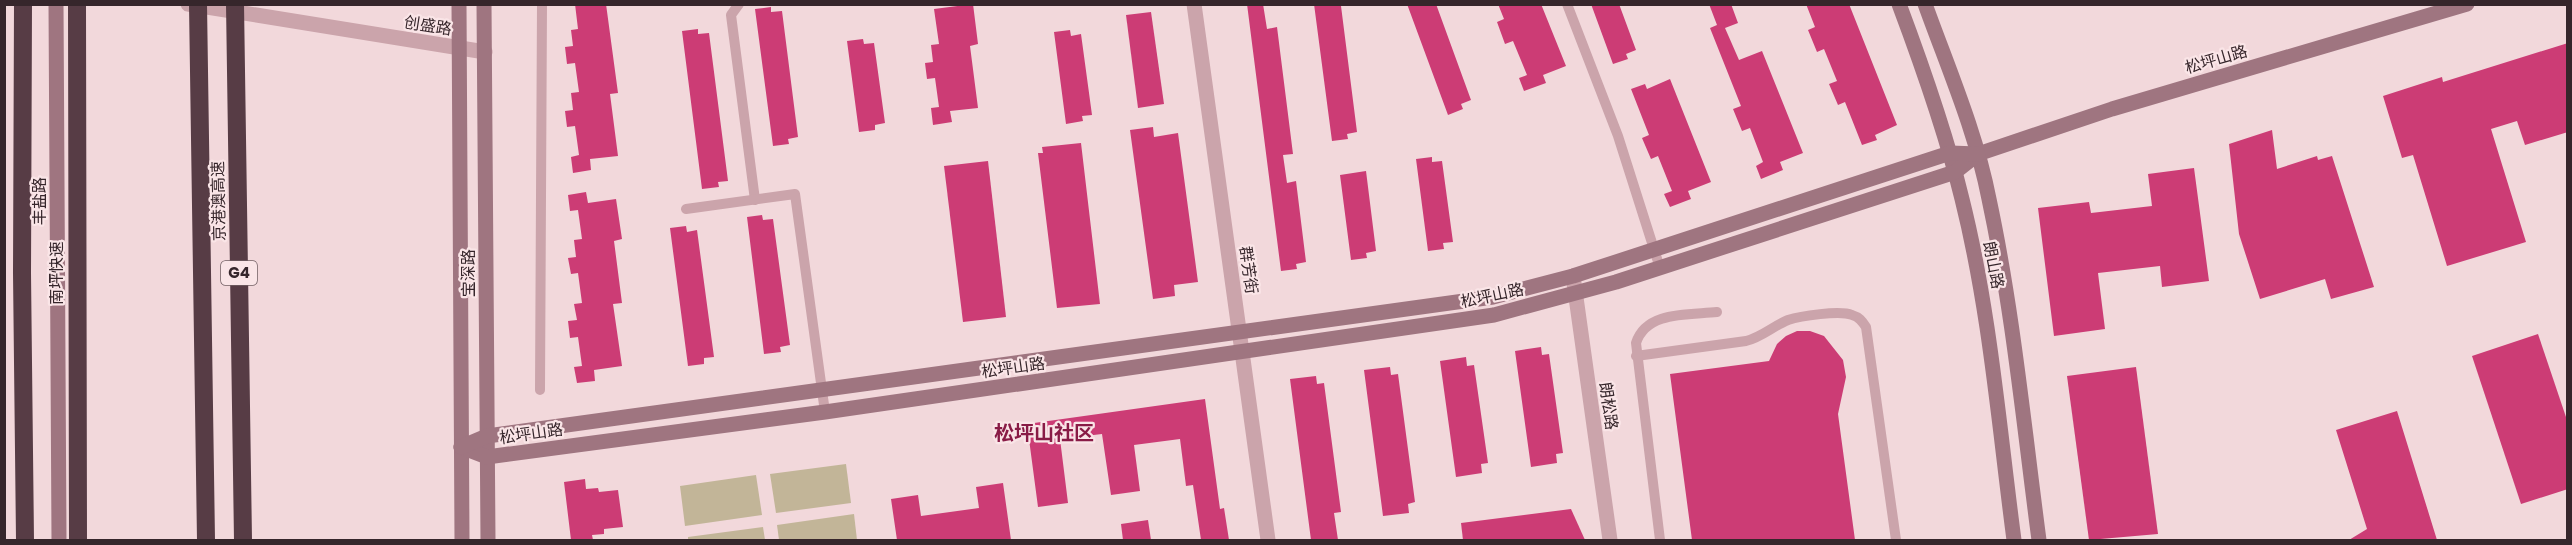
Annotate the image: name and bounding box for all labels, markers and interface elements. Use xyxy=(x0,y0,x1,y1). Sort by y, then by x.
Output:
street label: 创盛路 xyxy=(402,10,453,41)
street label: 松坪山路 xyxy=(2182,40,2250,79)
street label: 京港澳高速 xyxy=(206,161,231,241)
street label: 丰盐路 xyxy=(28,177,51,225)
street label: 朗山路 xyxy=(1978,239,2009,291)
street label: 南坪快速 xyxy=(45,241,68,305)
street label: 群芳街 xyxy=(1234,245,1263,295)
street label: 宝深路 xyxy=(457,249,480,297)
road number: G4 xyxy=(221,261,257,285)
street label: 松坪山路 xyxy=(1458,278,1526,313)
street label: 松坪山路 xyxy=(980,352,1046,383)
street label: 朗松路 xyxy=(1594,381,1623,431)
street label: 松坪山路 xyxy=(498,418,564,449)
district label: 松坪山社区 xyxy=(994,419,1094,447)

